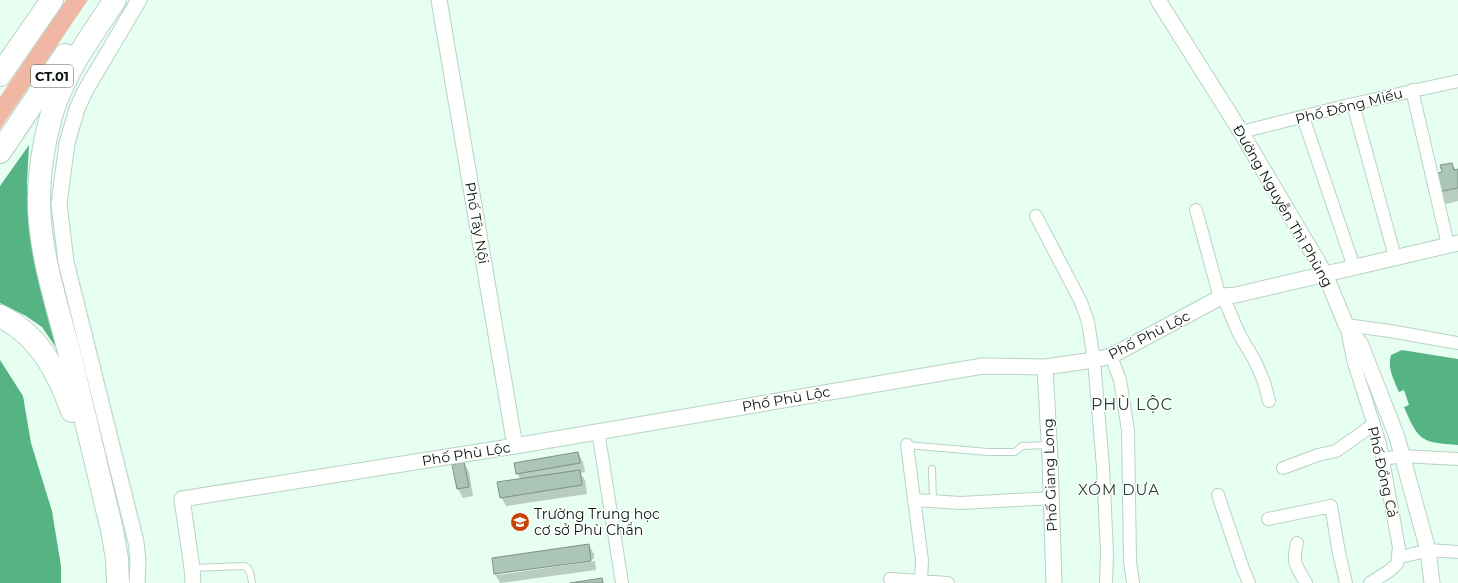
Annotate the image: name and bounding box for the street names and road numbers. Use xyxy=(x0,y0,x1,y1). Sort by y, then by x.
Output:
road number: CT.01 xyxy=(31,65,73,87)
street label: Phố Đông Miếu xyxy=(1293,84,1405,128)
street label: Đường Nguyễn Thì Phùng xyxy=(1229,122,1337,290)
street label: Phố Tây Nội xyxy=(461,181,493,265)
street label: Phố Phù Lộc xyxy=(1105,307,1193,363)
street label: Phố Phù Lộc xyxy=(740,382,832,416)
street label: Phố Giang Long xyxy=(1039,418,1061,532)
street label: Phố Đồng Cả xyxy=(1364,425,1402,519)
street label: Phố Phù Lộc xyxy=(420,438,512,470)

